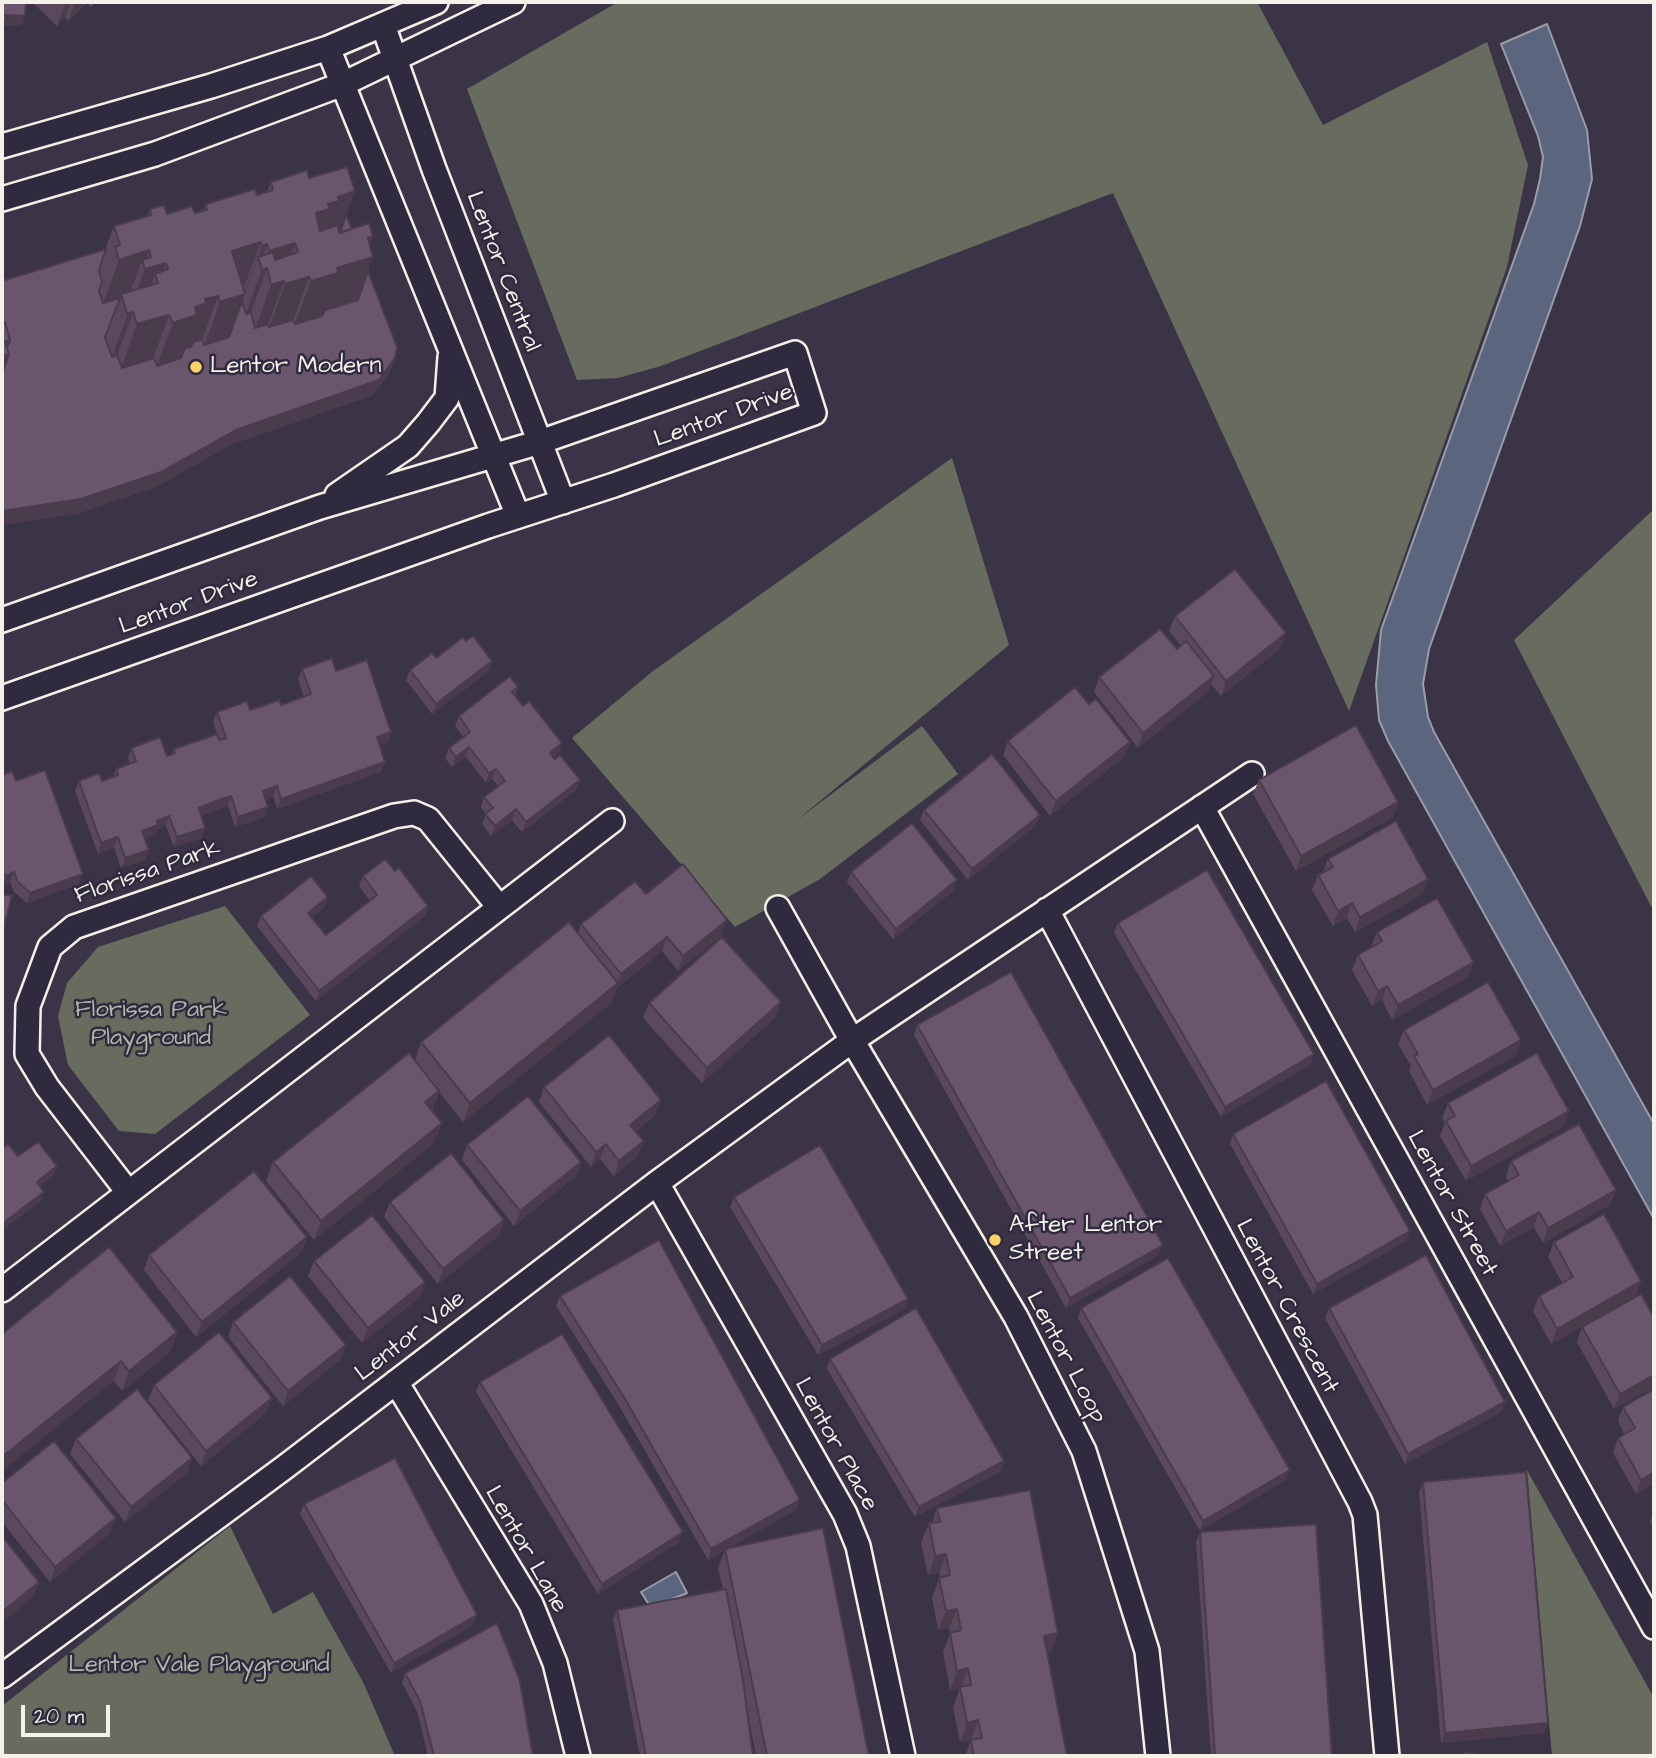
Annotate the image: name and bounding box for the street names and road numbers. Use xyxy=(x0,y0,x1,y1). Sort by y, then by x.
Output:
street label: Lentor Central xyxy=(458,188,546,356)
street label: Lentor Drive xyxy=(651,379,797,455)
street label: Lentor Drive xyxy=(116,566,262,642)
street label: Florissa Park xyxy=(71,835,225,911)
street label: Lentor Street xyxy=(1399,1126,1503,1282)
street label: Lentor Crescent xyxy=(1228,1215,1344,1399)
street label: Lentor Vale xyxy=(350,1285,472,1389)
street label: Lentor Loop xyxy=(1018,1287,1112,1429)
street label: Lentor Place xyxy=(787,1374,883,1516)
street label: Lentor Lane xyxy=(477,1482,573,1618)

